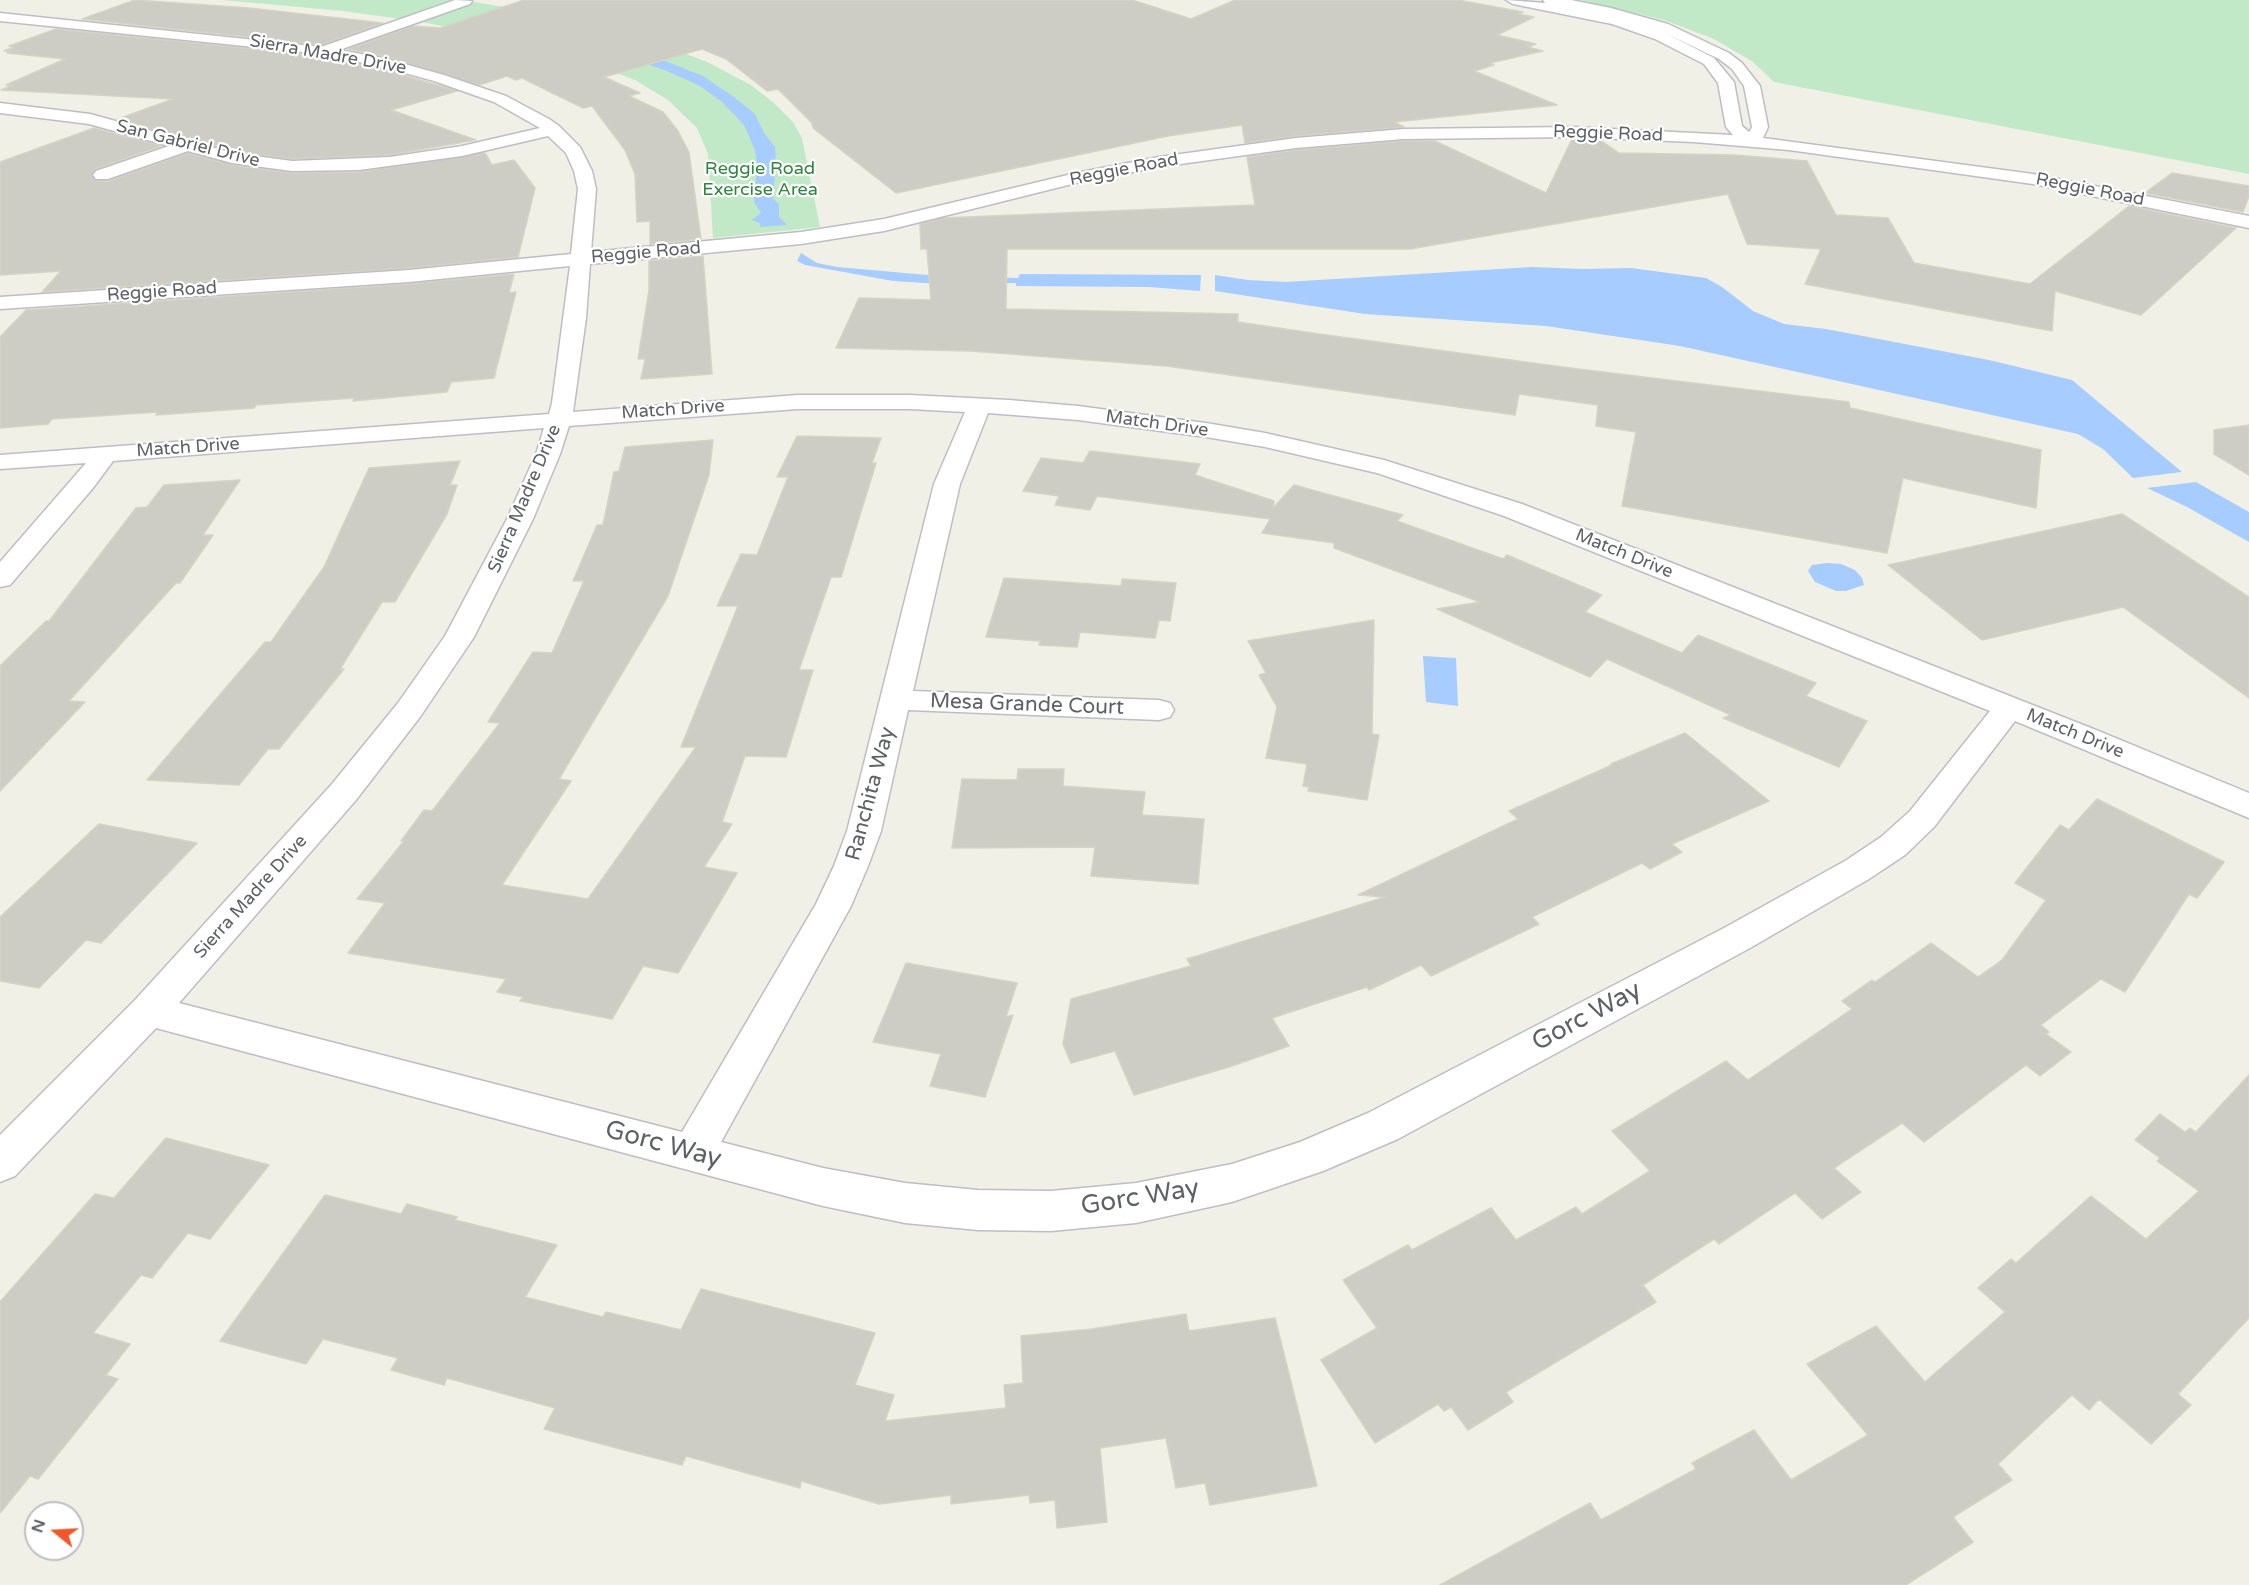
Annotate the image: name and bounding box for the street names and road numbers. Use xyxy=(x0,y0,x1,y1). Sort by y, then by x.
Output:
street label: Sierra Madre Drive xyxy=(248,31,408,79)
street label: San Gabriel Drive xyxy=(114,116,262,172)
street label: Reggie Road xyxy=(1553,121,1663,147)
street label: Reggie Road xyxy=(1068,149,1180,191)
street label: Reggie Road xyxy=(2034,169,2146,211)
street label: Reggie Road xyxy=(590,237,702,269)
street label: Reggie Road xyxy=(106,277,218,307)
street label: Match Drive xyxy=(621,396,725,424)
street label: Match Drive xyxy=(1104,406,1210,442)
street label: Sierra Madre Drive xyxy=(484,422,566,576)
street label: Match Drive xyxy=(136,434,240,462)
street label: Match Drive xyxy=(1572,525,1676,583)
street label: Mesa Grande Court xyxy=(930,689,1124,721)
street label: Match Drive xyxy=(2023,705,2127,763)
street label: Ranchita Way xyxy=(841,724,901,864)
street label: Sierra Madre Drive xyxy=(190,831,312,963)
street label: Gorc Way xyxy=(1527,975,1647,1059)
street label: Gorc Way xyxy=(601,1114,725,1176)
street label: Gorc Way xyxy=(1079,1173,1201,1223)

